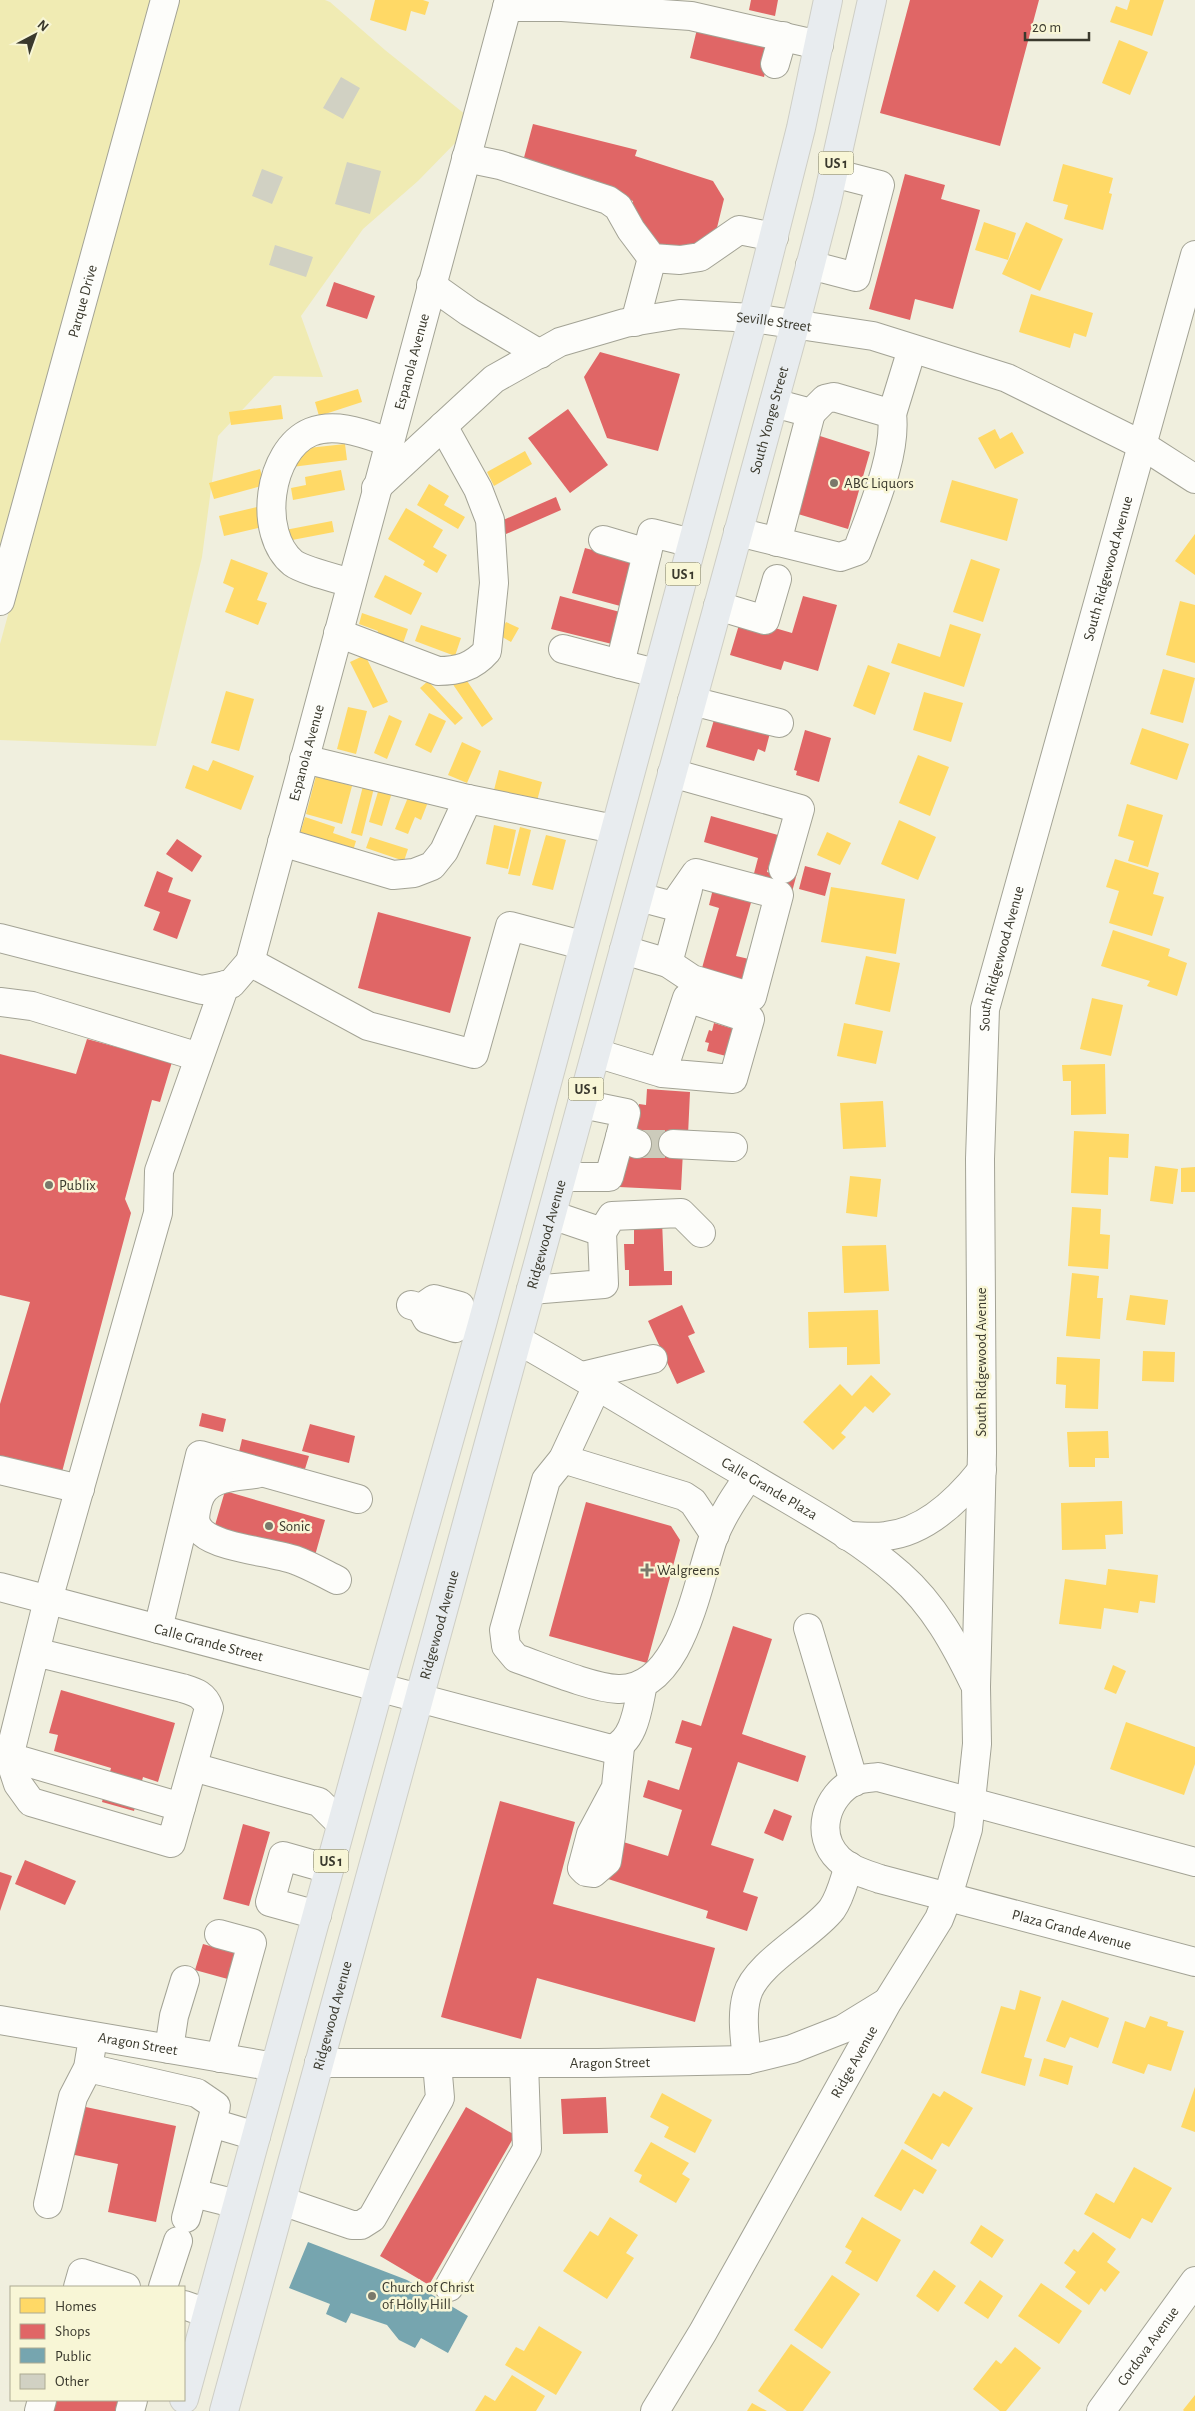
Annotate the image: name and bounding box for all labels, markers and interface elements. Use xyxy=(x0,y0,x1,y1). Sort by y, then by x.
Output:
north arrow xyxy=(10,10,60,60)
scale bar xyxy=(1025,10,1089,42)
text: N xyxy=(35,17,51,34)
text: 20 m xyxy=(1032,20,1061,35)
road number: US 1 xyxy=(818,152,854,174)
street label: Parque Drive xyxy=(66,263,100,339)
street label: Seville Street xyxy=(736,310,813,335)
street label: Espanola Avenue xyxy=(392,312,432,412)
street label: South Yonge Street xyxy=(748,365,791,476)
place label: ABC Liquors xyxy=(844,476,914,491)
marker: ABC Liquors xyxy=(828,477,840,489)
street label: South Ridgewood Avenue xyxy=(1081,494,1136,642)
road number: US 1 xyxy=(666,562,700,586)
street label: Espanola Avenue xyxy=(287,703,327,803)
street label: South Ridgewood Avenue xyxy=(977,884,1027,1032)
road number: US 1 xyxy=(568,1078,604,1100)
place label: Publix xyxy=(59,1178,96,1193)
street label: Ridgewood Avenue xyxy=(524,1178,569,1291)
marker: Publix xyxy=(43,1179,55,1191)
street label: South Ridgewood Avenue xyxy=(974,1287,989,1437)
street label: Calle Grande Plaza xyxy=(719,1455,820,1523)
place label: Sonic xyxy=(279,1519,310,1534)
marker: Sonic xyxy=(263,1520,275,1532)
place label: Walgreens xyxy=(657,1563,719,1578)
marker: Walgreens xyxy=(641,1564,653,1576)
street label: Ridgewood Avenue xyxy=(418,1569,462,1681)
street label: Calle Grande Street xyxy=(153,1621,265,1665)
road number: US 1 xyxy=(314,1850,348,1872)
street label: Plaza Grande Avenue xyxy=(1010,1907,1133,1953)
street label: Ridgewood Avenue xyxy=(311,1959,355,2072)
street label: Ridge Avenue xyxy=(828,2023,881,2101)
street label: Aragon Street xyxy=(97,2030,179,2058)
street label: Aragon Street xyxy=(570,2055,651,2071)
place label: Church of Christ of Holly Hill xyxy=(382,2280,475,2312)
legend xyxy=(10,2286,185,2401)
marker: Church of Christ of Holly Hill xyxy=(366,2290,378,2302)
text: Homes xyxy=(55,2299,97,2314)
street label: Cordova Avenue xyxy=(1115,2304,1182,2389)
text: Shops xyxy=(55,2324,90,2339)
text: Public xyxy=(55,2349,91,2364)
text: Other xyxy=(55,2374,89,2389)

